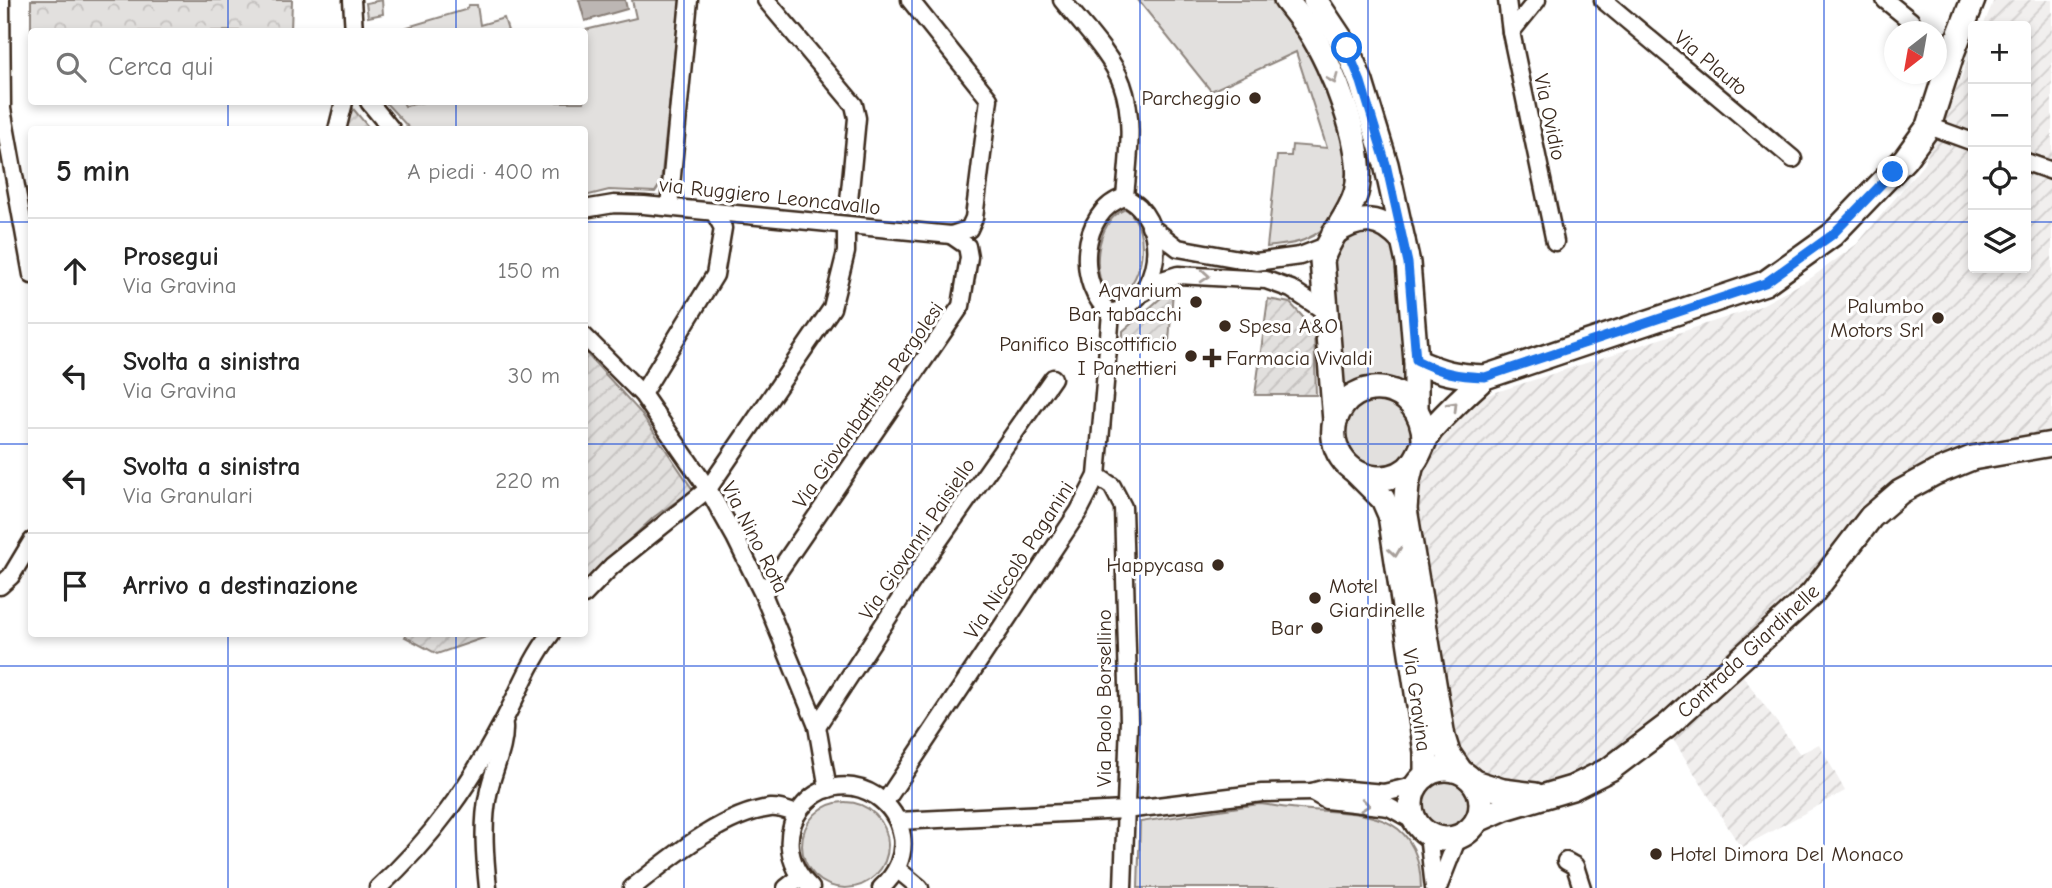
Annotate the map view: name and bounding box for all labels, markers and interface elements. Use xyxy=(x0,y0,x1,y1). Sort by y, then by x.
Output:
north arrow xyxy=(1884,21,1947,84)
map controls xyxy=(1968,21,2031,273)
button: + xyxy=(1968,21,2031,84)
street label: Via Plauto xyxy=(1669,25,1753,101)
search box xyxy=(28,28,588,105)
route start xyxy=(1331,32,1362,63)
icon: search xyxy=(52,48,90,86)
text: Cerca qui xyxy=(108,52,214,82)
street label: Via Ovidio xyxy=(1529,71,1571,163)
one-way arrow xyxy=(1325,72,1339,85)
button: − xyxy=(1968,84,2031,147)
place label: Parcheggio xyxy=(1142,86,1241,110)
marker: Parcheggio xyxy=(1247,90,1263,106)
button: locate xyxy=(1968,147,2031,210)
text: 5 min xyxy=(56,154,130,189)
route end xyxy=(1877,156,1908,187)
text: A piedi · 400 m xyxy=(407,158,560,185)
street label: via Ruggiero Leoncavallo xyxy=(657,172,882,220)
button: layers xyxy=(1968,210,2031,273)
text: Prosegui xyxy=(123,242,219,272)
icon: ahead xyxy=(56,252,94,290)
text: 150 m xyxy=(498,257,560,284)
one-way arrow xyxy=(1200,268,1211,283)
text: Via Gravina xyxy=(123,272,237,299)
place label: Aqvarium Bar tabacchi xyxy=(1068,278,1182,326)
marker: Aqvarium Bar tabacchi xyxy=(1188,294,1204,310)
place label: Palumbo Motors Srl xyxy=(1830,294,1924,342)
street label: Via Giovanbattista Pergolesi xyxy=(788,297,948,513)
marker: Palumbo Motors Srl xyxy=(1930,310,1946,326)
place label: Spesa A&O xyxy=(1239,314,1338,338)
marker: Spesa A&O xyxy=(1217,318,1233,334)
place label: Panifico Biscottificio I Panettieri xyxy=(999,332,1177,380)
place label: Farmacia Vivaldi xyxy=(1226,346,1373,370)
text: Svolta a sinistra xyxy=(123,347,301,377)
marker: Panifico Biscottificio I Panettieri xyxy=(1183,348,1199,364)
marker: Farmacia Vivaldi xyxy=(1204,350,1220,366)
icon: left xyxy=(56,357,94,395)
text: 30 m xyxy=(508,362,560,389)
text: Via Gravina xyxy=(123,377,237,404)
one-way arrow xyxy=(1445,402,1458,415)
text: Svolta a sinistra xyxy=(123,452,301,482)
street label: Via Giovanni Paisiello xyxy=(854,454,980,624)
icon: left xyxy=(56,462,94,500)
text: 220 m xyxy=(495,467,560,494)
street label: Via Nino Rota xyxy=(717,477,793,597)
street label: Via Niccolò Paganini xyxy=(959,477,1079,643)
text: Via Granulari xyxy=(123,482,253,509)
one-way arrow xyxy=(1388,546,1403,558)
place label: Happycasa xyxy=(1106,553,1204,577)
marker: Happycasa xyxy=(1210,557,1226,573)
icon: arrive xyxy=(56,567,94,605)
text: Arrivo a destinazione xyxy=(123,571,358,601)
place label: Motel Giardinelle xyxy=(1329,574,1425,622)
street label: Contrada Giardinelle xyxy=(1672,579,1824,723)
marker: Motel Giardinelle xyxy=(1307,590,1323,606)
street label: Via Paolo Borsellino xyxy=(1092,609,1116,787)
place label: Bar xyxy=(1271,616,1304,640)
marker: Bar xyxy=(1309,620,1325,636)
street label: Via Gravina xyxy=(1398,647,1436,753)
one-way arrow xyxy=(1360,797,1371,812)
place label: Hotel Dimora Del Monaco xyxy=(1670,842,1904,866)
marker: Hotel Dimora Del Monaco xyxy=(1648,846,1664,862)

